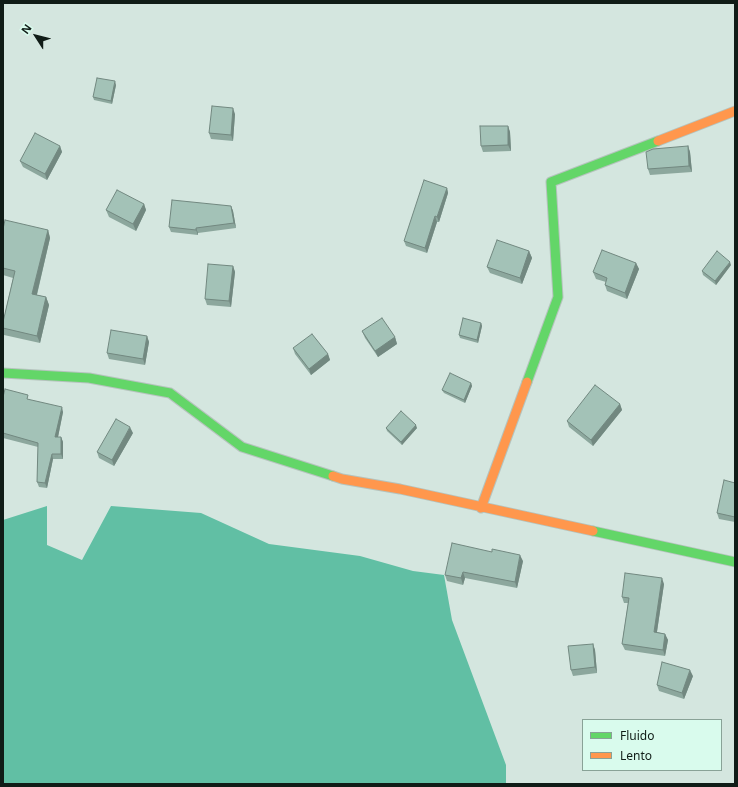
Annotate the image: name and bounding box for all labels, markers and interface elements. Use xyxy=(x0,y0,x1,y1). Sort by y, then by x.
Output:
north arrow xyxy=(16,16,56,56)
text: N xyxy=(17,21,35,37)
legend xyxy=(582,719,722,771)
text: Fluido xyxy=(620,727,654,744)
text: Lento xyxy=(620,747,652,764)

